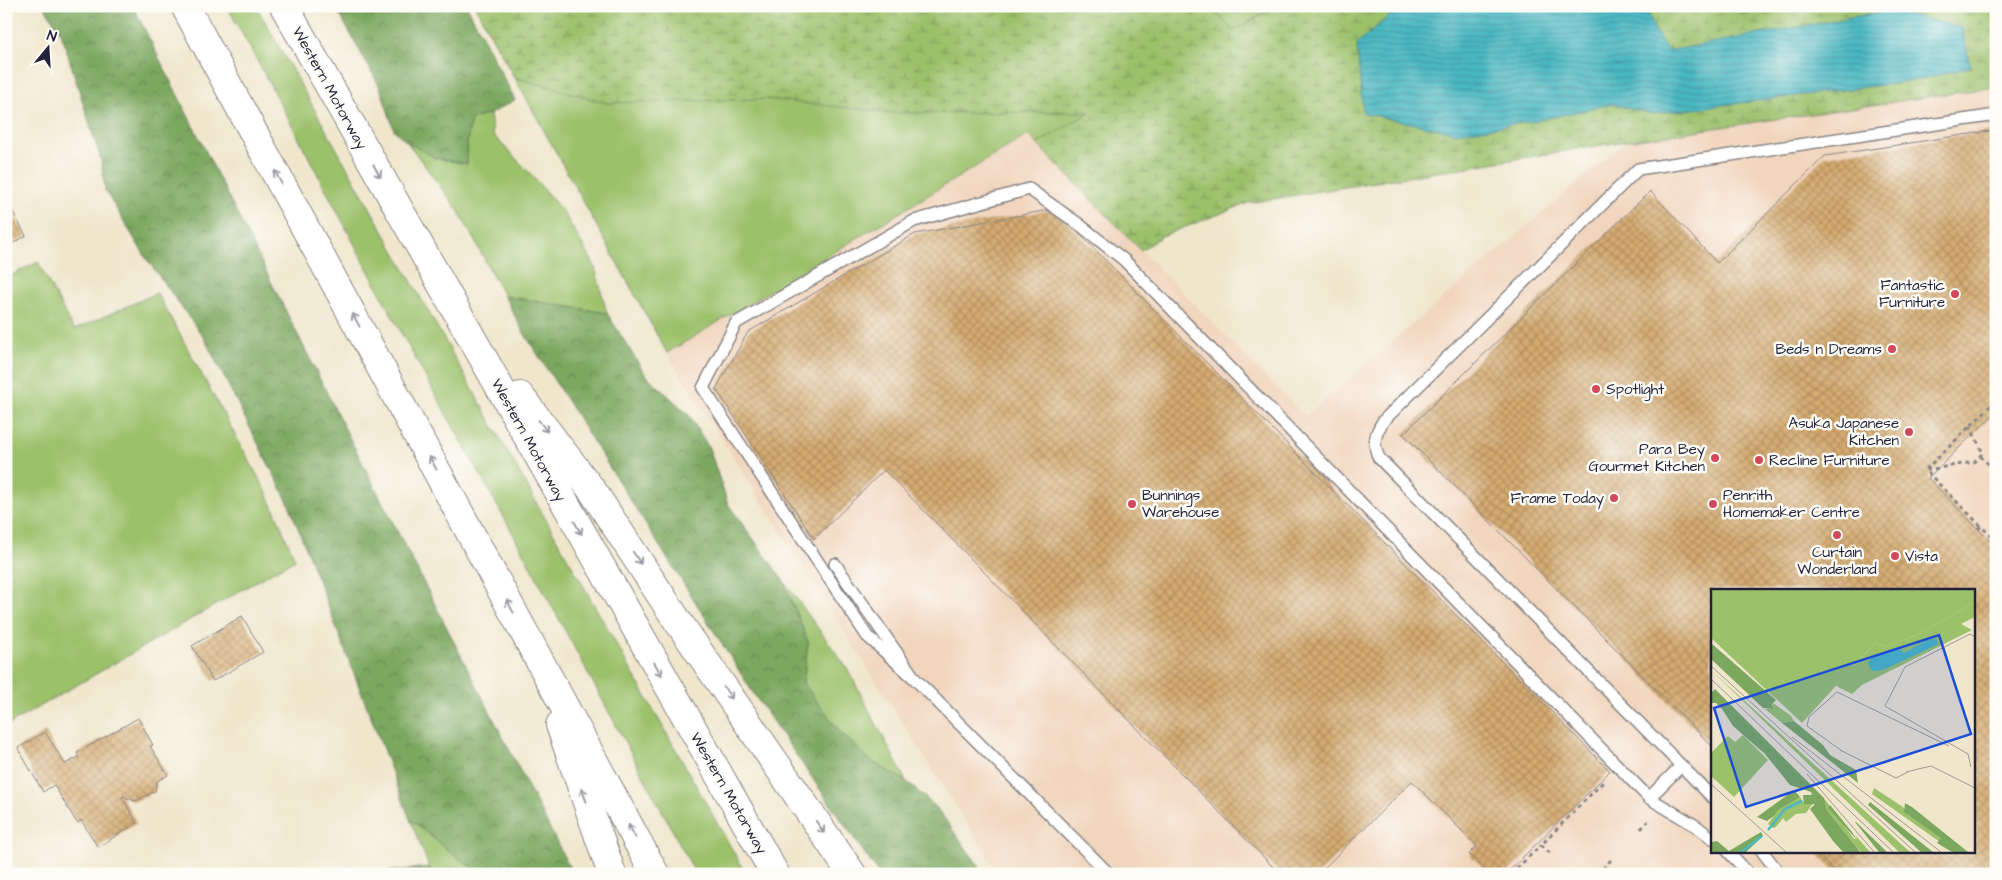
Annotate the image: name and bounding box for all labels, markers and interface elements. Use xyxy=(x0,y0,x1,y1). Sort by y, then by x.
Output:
north arrow xyxy=(22,22,72,72)
street label: Western Motorway xyxy=(286,23,372,154)
text: N xyxy=(44,26,59,48)
one-way arrow xyxy=(372,163,382,178)
one-way arrow xyxy=(273,170,282,185)
place label: Fantastic Furniture xyxy=(1879,275,1946,313)
marker: Fantastic Furniture xyxy=(1949,288,1961,300)
one-way arrow xyxy=(350,313,360,328)
place label: Beds n Dreams xyxy=(1776,339,1882,360)
marker: Beds n Dreams xyxy=(1886,343,1898,355)
street label: Western Motorway xyxy=(485,375,571,506)
place label: Spotlight xyxy=(1606,379,1664,401)
marker: Spotlight xyxy=(1590,383,1602,395)
place label: Asuka Japanese Kitchen xyxy=(1789,413,1899,451)
one-way arrow xyxy=(537,419,548,432)
marker: Asuka Japanese Kitchen xyxy=(1903,426,1915,438)
place label: Para Bey Gourmet Kitchen xyxy=(1588,439,1705,477)
place label: Recline Furniture xyxy=(1769,450,1890,471)
marker: Para Bey Gourmet Kitchen xyxy=(1709,452,1721,464)
marker: Recline Furniture xyxy=(1753,454,1765,466)
one-way arrow xyxy=(428,455,438,470)
place label: Bunnings Warehouse xyxy=(1142,485,1219,523)
place label: Penrith Homemaker Centre xyxy=(1723,485,1860,523)
place label: Frame Today xyxy=(1511,488,1604,510)
marker: Frame Today xyxy=(1608,492,1620,504)
marker: Bunnings Warehouse xyxy=(1126,498,1138,510)
marker: Penrith Homemaker Centre xyxy=(1707,498,1719,510)
one-way arrow xyxy=(573,520,583,535)
marker: Curtain Wonderland xyxy=(1831,529,1843,541)
place label: Curtain Wonderland xyxy=(1797,542,1877,580)
place label: Vista xyxy=(1905,546,1938,567)
marker: Vista xyxy=(1889,550,1901,562)
one-way arrow xyxy=(632,551,642,565)
inset map xyxy=(1711,589,1974,852)
one-way arrow xyxy=(505,599,515,613)
one-way arrow xyxy=(654,661,664,676)
one-way arrow xyxy=(723,686,733,700)
street label: Western Motorway xyxy=(684,729,772,858)
one-way arrow xyxy=(579,787,589,803)
one-way arrow xyxy=(814,820,825,834)
one-way arrow xyxy=(627,824,636,839)

